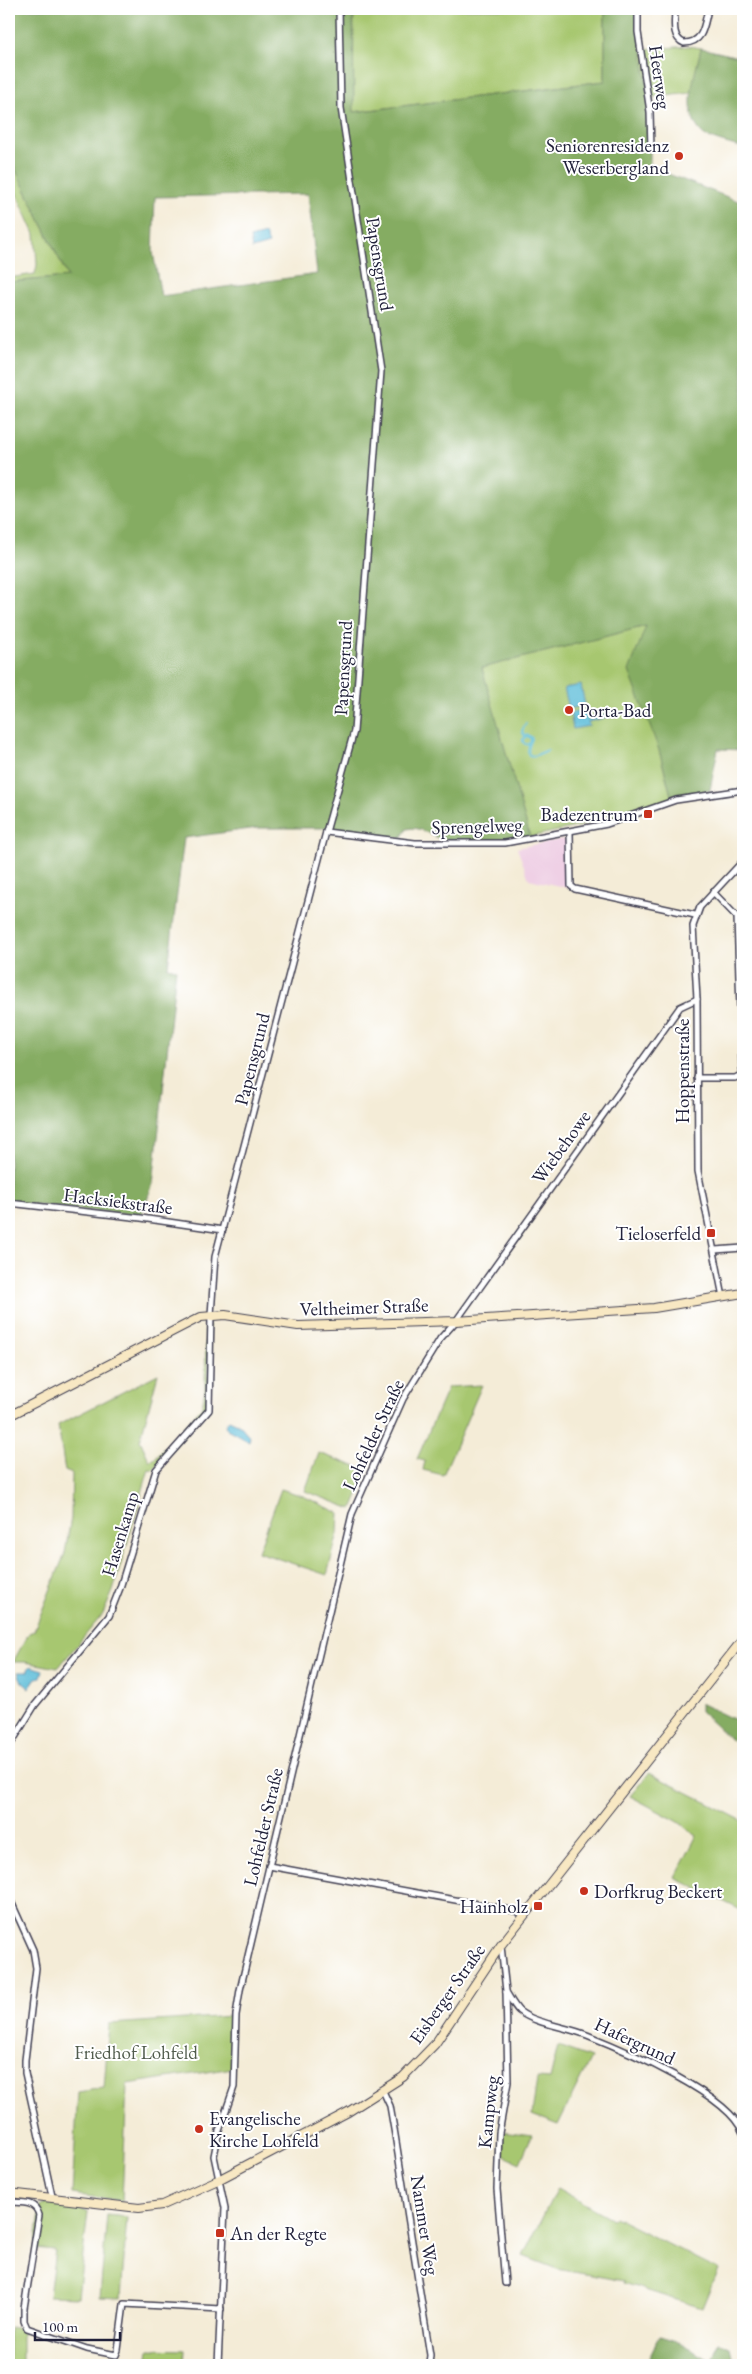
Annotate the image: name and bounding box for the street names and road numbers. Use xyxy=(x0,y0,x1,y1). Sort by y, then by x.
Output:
street label: Heerweg xyxy=(643,43,677,111)
street label: Papensgrund xyxy=(360,215,400,313)
street label: Papensgrund xyxy=(328,620,358,716)
street label: Sprengelweg xyxy=(431,812,524,840)
street label: Papensgrund xyxy=(228,1010,276,1108)
street label: Hoppenstraße xyxy=(670,1019,695,1123)
street label: Wiebehowe xyxy=(526,1105,596,1189)
street label: Hacksiekstraße xyxy=(62,1182,174,1220)
street label: Veltheimer Straße xyxy=(299,1292,429,1322)
street label: Lohfelder Straße xyxy=(336,1375,410,1495)
street label: Hasenkamp xyxy=(95,1488,145,1580)
street label: Lohfelder Straße xyxy=(237,1766,289,1888)
street label: Eisberger Straße xyxy=(403,1939,491,2049)
street label: Hafergrund xyxy=(590,2011,680,2071)
street label: Kampweg xyxy=(472,2074,504,2150)
street label: Nammer Weg xyxy=(405,2173,445,2278)

